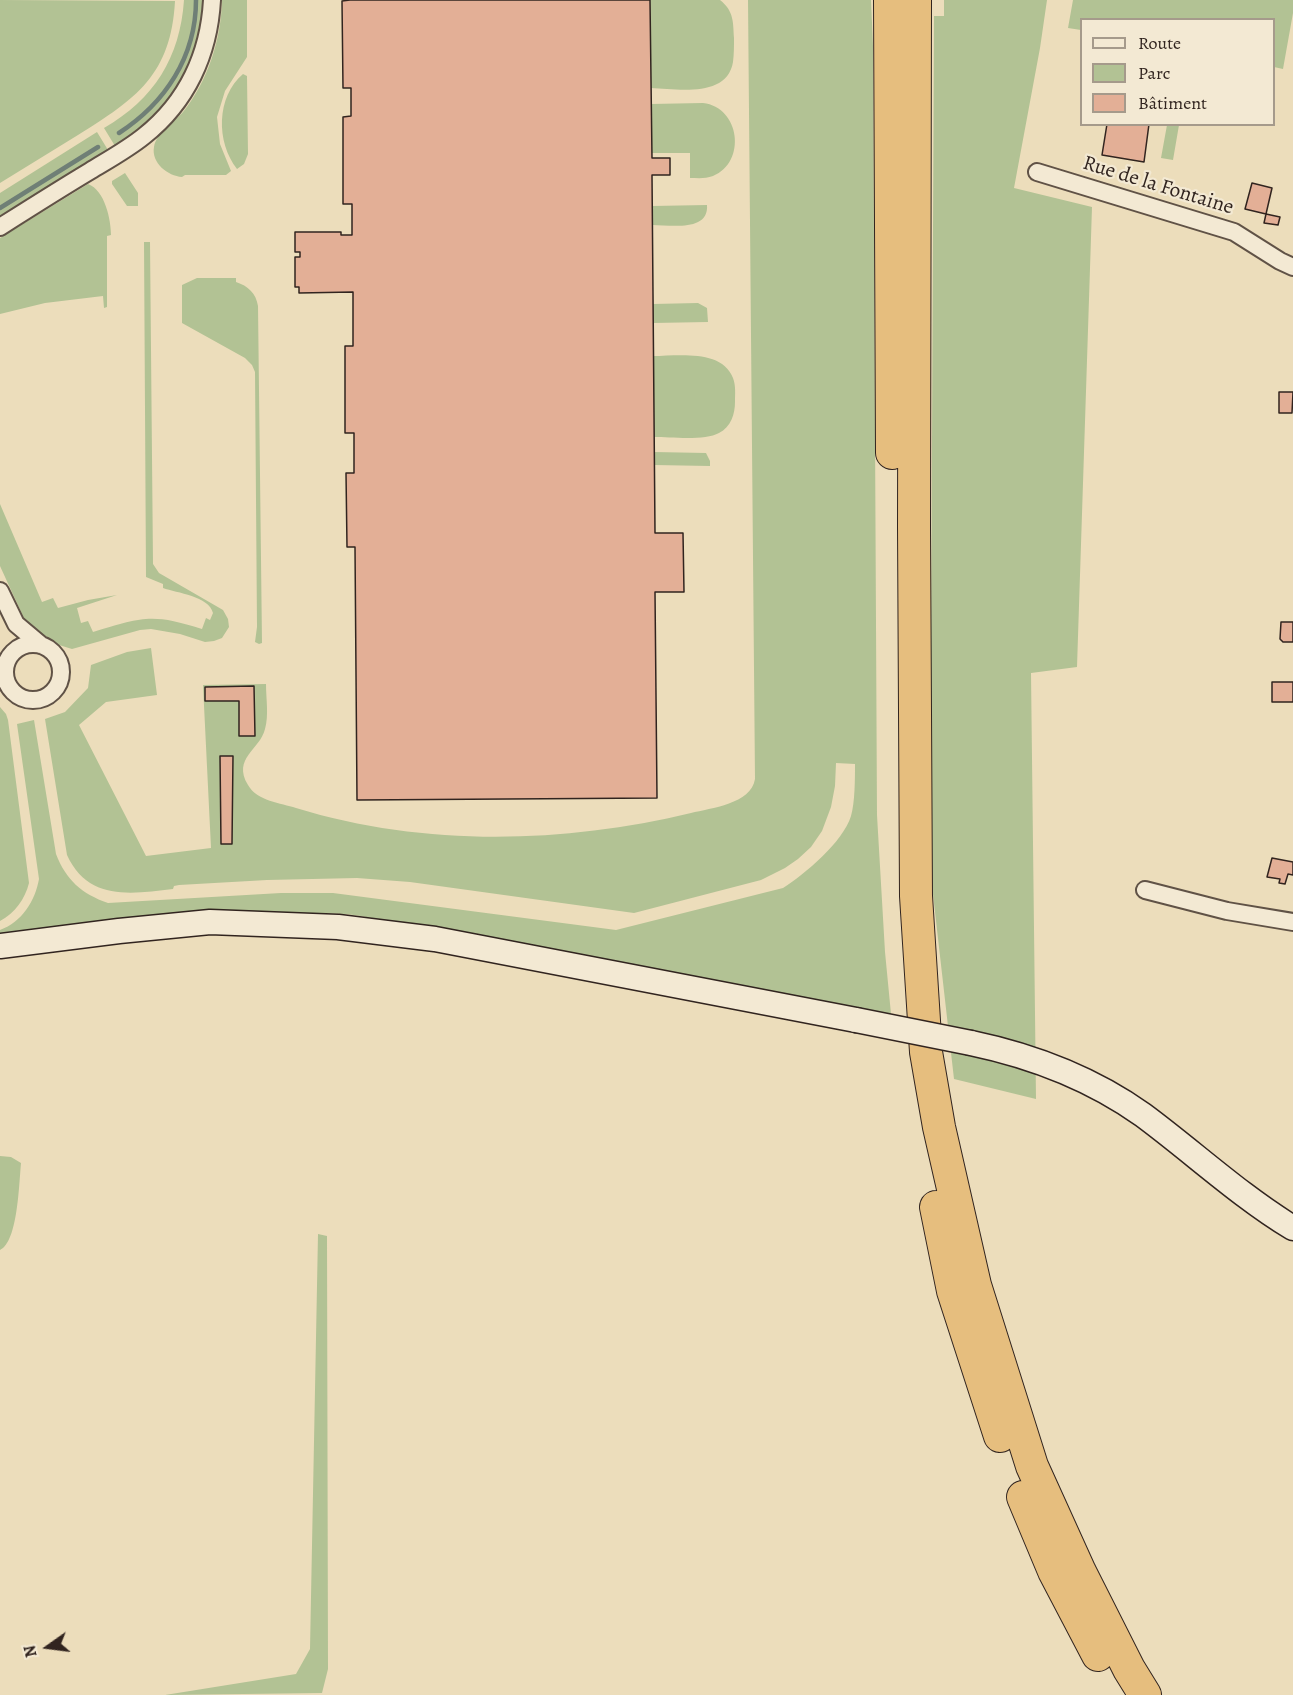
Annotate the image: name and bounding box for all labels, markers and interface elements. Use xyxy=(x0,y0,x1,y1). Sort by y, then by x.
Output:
legend xyxy=(1080,18,1275,126)
text: Route xyxy=(1138,31,1181,55)
text: Parc xyxy=(1138,61,1170,85)
text: Bâtiment xyxy=(1138,91,1207,115)
street label: Rue de la Fontaine xyxy=(1080,151,1236,221)
north arrow xyxy=(18,1617,78,1677)
text: N xyxy=(18,1643,43,1660)

